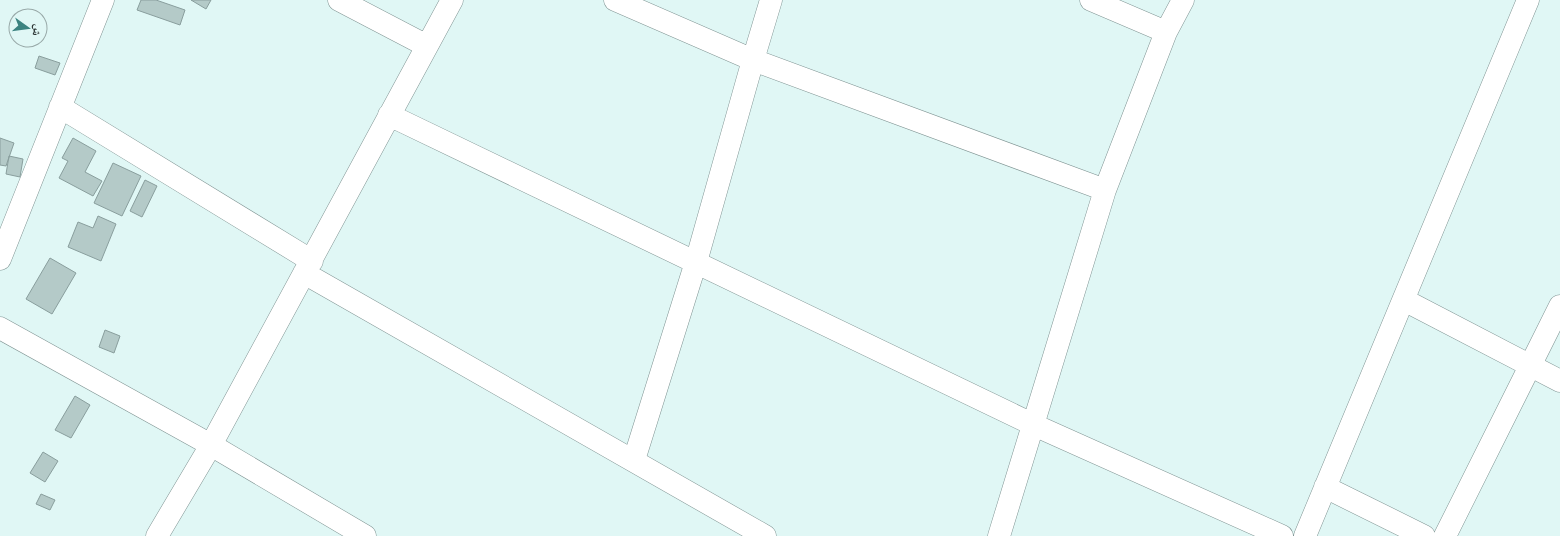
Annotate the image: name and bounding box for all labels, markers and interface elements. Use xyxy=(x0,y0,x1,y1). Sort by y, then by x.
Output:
north arrow xyxy=(8,8,48,48)
text: ش xyxy=(28,23,47,38)

